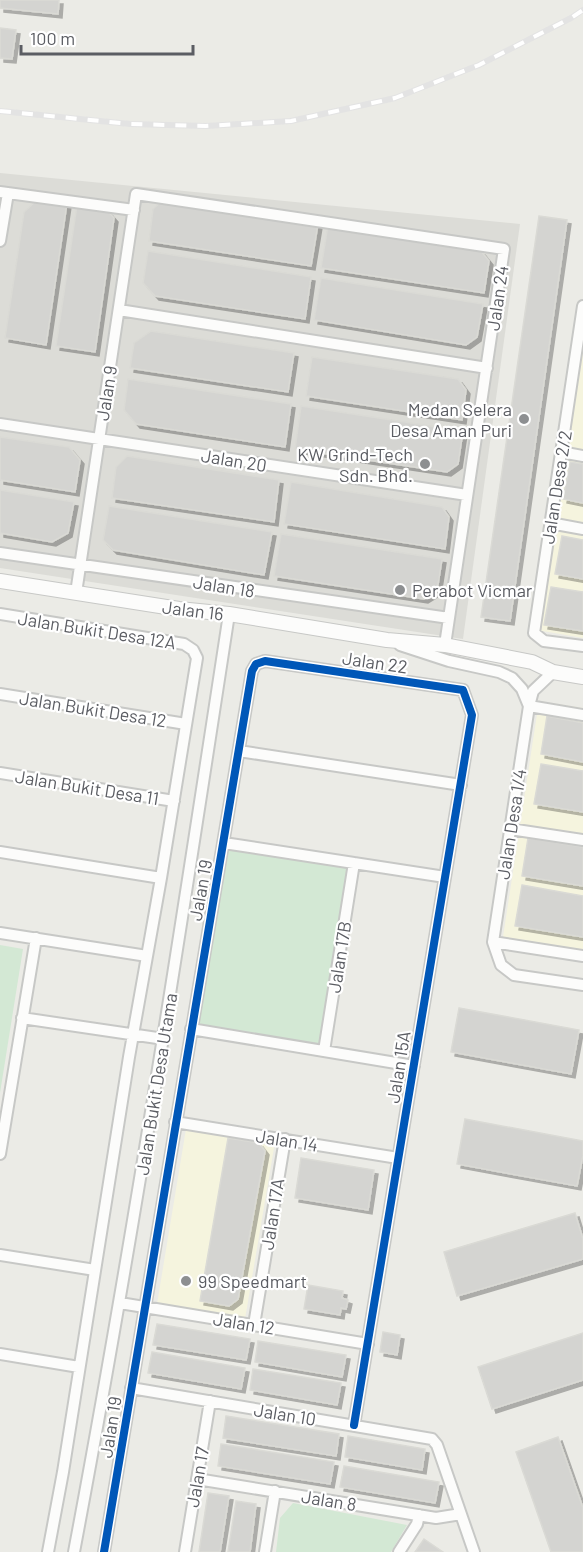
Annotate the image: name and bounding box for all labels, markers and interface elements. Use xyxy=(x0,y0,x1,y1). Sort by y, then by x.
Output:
scale bar xyxy=(21,18,194,56)
text: 100 m xyxy=(30,27,75,49)
street label: Jalan 24 xyxy=(482,264,512,332)
street label: Jalan 9 xyxy=(91,364,121,422)
place label: Medan Selera Desa Aman Puri xyxy=(390,398,512,441)
marker: Medan Selera Desa Aman Puri xyxy=(517,412,531,426)
street label: Jalan Desa 2/2 xyxy=(536,429,576,545)
place label: KW Grind-Tech Sdn. Bhd. xyxy=(297,443,413,486)
street label: Jalan 20 xyxy=(200,444,268,476)
marker: KW Grind-Tech Sdn. Bhd. xyxy=(418,457,432,471)
street label: Jalan 18 xyxy=(192,570,256,602)
place label: Perabot Vicmar xyxy=(412,579,533,601)
marker: Perabot Vicmar xyxy=(393,583,407,597)
street label: Jalan 16 xyxy=(161,595,225,625)
street label: Jalan Bukit Desa 12A xyxy=(16,607,178,653)
street label: Jalan 22 xyxy=(341,647,409,677)
street label: Jalan Bukit Desa 12 xyxy=(18,687,168,731)
street label: Jalan Bukit Desa 11 xyxy=(14,765,160,809)
street label: Jalan Desa 1/4 xyxy=(491,767,531,881)
street label: Jalan 19 xyxy=(184,858,216,922)
street label: Jalan 17B xyxy=(322,920,356,994)
street label: Jalan Bukit Desa Utama xyxy=(131,991,181,1177)
street label: Jalan 15A xyxy=(381,1029,415,1105)
street label: Jalan 14 xyxy=(254,1124,320,1156)
street label: Jalan 17A xyxy=(256,1177,289,1251)
place label: 99 Speedmart xyxy=(198,1270,307,1292)
marker: 99 Speedmart xyxy=(179,1274,193,1288)
street label: Jalan 12 xyxy=(212,1307,276,1339)
street label: Jalan 19 xyxy=(94,1395,126,1459)
street label: Jalan 10 xyxy=(252,1398,318,1430)
street label: Jalan 17 xyxy=(181,1445,213,1509)
street label: Jalan 8 xyxy=(300,1485,358,1515)

